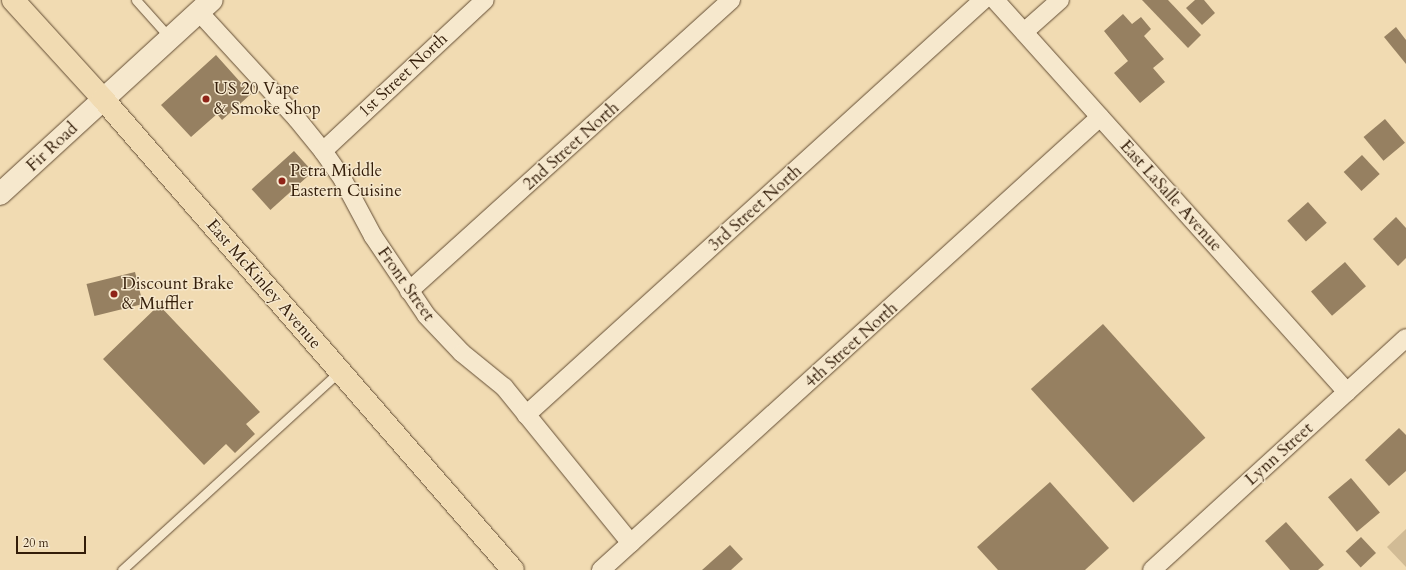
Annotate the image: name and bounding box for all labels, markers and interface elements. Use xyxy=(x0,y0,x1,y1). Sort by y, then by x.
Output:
street label: 1st Street North xyxy=(354,29,452,121)
place label: US 20 Vape & Smoke Shop xyxy=(214,79,321,119)
marker: US 20 Vape & Smoke Shop xyxy=(201,94,211,104)
street label: 2nd Street North xyxy=(519,98,623,194)
street label: Fir Road xyxy=(22,118,82,176)
street label: East LaSalle Avenue xyxy=(1116,136,1226,256)
place label: Petra Middle Eastern Cuisine xyxy=(290,161,402,201)
street label: 3rd Street North xyxy=(704,161,806,255)
marker: Petra Middle Eastern Cuisine xyxy=(277,176,287,186)
street label: East McKinley Avenue xyxy=(202,215,326,353)
street label: Front Street xyxy=(373,243,439,325)
place label: Discount Brake & Muffler xyxy=(122,274,234,314)
marker: Discount Brake & Muffler xyxy=(109,289,119,299)
street label: 4th Street North xyxy=(800,298,902,392)
street label: Lynn Street xyxy=(1241,418,1317,490)
scale bar xyxy=(18,528,88,554)
text: 20 m xyxy=(23,535,49,551)

